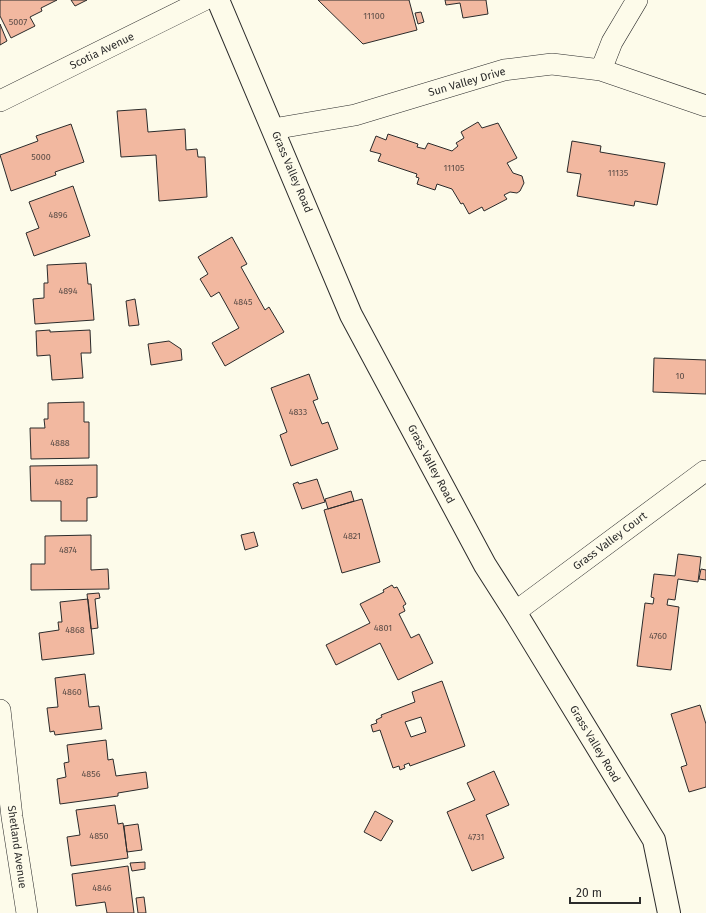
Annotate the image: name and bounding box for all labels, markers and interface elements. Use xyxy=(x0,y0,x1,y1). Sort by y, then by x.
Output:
house number: 11100 xyxy=(363,11,385,21)
house number: 5007 xyxy=(9,17,27,27)
street label: Scotia Avenue xyxy=(68,30,136,72)
street label: Sun Valley Drive xyxy=(427,65,507,99)
street label: Grass Valley Road xyxy=(269,129,315,215)
house number: 5000 xyxy=(31,152,51,162)
house number: 11105 xyxy=(444,163,465,173)
house number: 11135 xyxy=(608,168,629,178)
house number: 4896 xyxy=(48,210,68,220)
house number: 4894 xyxy=(58,286,78,296)
house number: 4845 xyxy=(234,297,253,307)
house number: 10 xyxy=(676,371,684,381)
house number: 4833 xyxy=(289,407,307,417)
street label: Grass Valley Road xyxy=(405,422,457,506)
house number: 4888 xyxy=(50,438,70,448)
house number: 4882 xyxy=(54,477,74,487)
street label: Grass Valley Court xyxy=(571,509,649,573)
house number: 4821 xyxy=(343,531,361,541)
house number: 4874 xyxy=(59,545,77,555)
house number: 4801 xyxy=(374,623,392,633)
house number: 4868 xyxy=(65,625,85,635)
house number: 4760 xyxy=(649,631,667,641)
house number: 4860 xyxy=(62,687,82,697)
street label: Grass Valley Road xyxy=(567,703,623,785)
house number: 4856 xyxy=(81,769,101,779)
street label: Shetland Avenue xyxy=(5,805,29,889)
house number: 4850 xyxy=(89,831,109,841)
house number: 4731 xyxy=(468,832,484,842)
scale bar xyxy=(570,879,640,905)
house number: 4846 xyxy=(92,883,112,893)
text: 20 m xyxy=(576,886,602,900)

